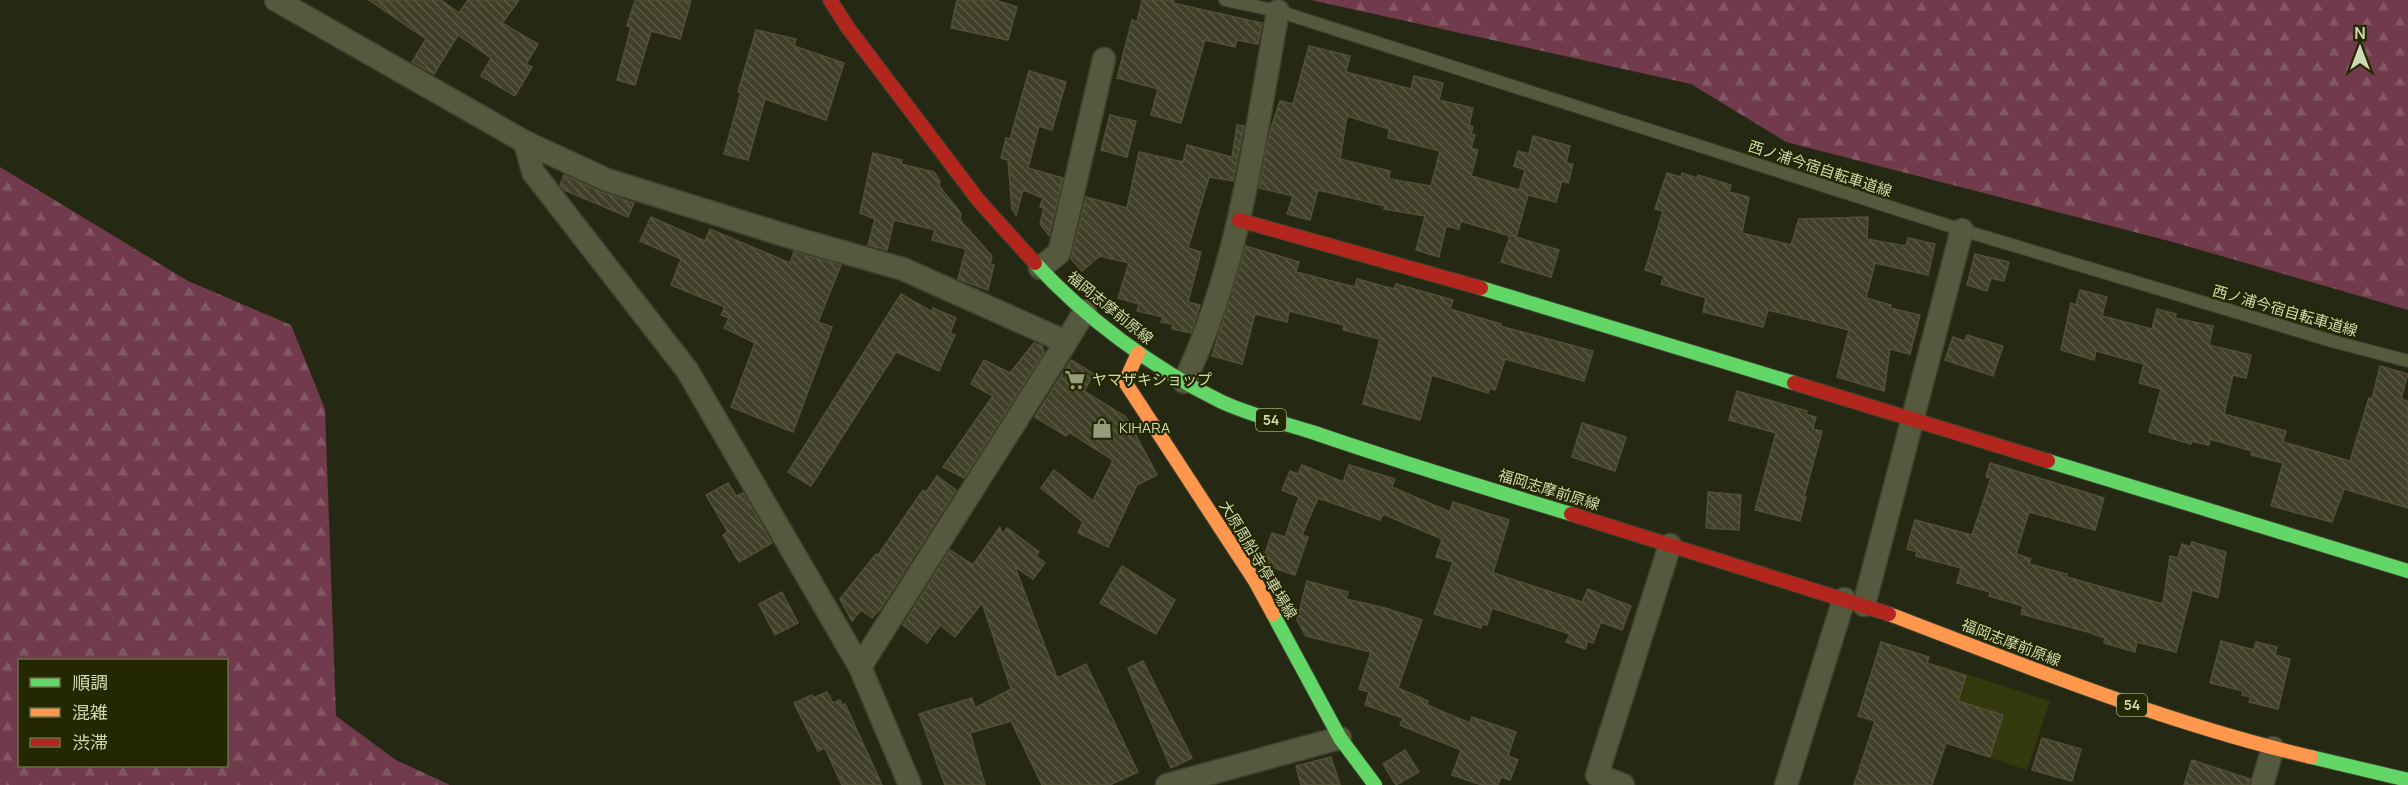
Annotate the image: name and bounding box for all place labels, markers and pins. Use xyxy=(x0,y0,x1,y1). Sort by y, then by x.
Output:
supermarket icon: ヤマザキショップ xyxy=(1063,368,1087,392)
place label: ヤマザキショップ xyxy=(1092,369,1212,390)
shop icon: KIHARA xyxy=(1090,416,1114,440)
place label: KIHARA xyxy=(1119,417,1171,438)

